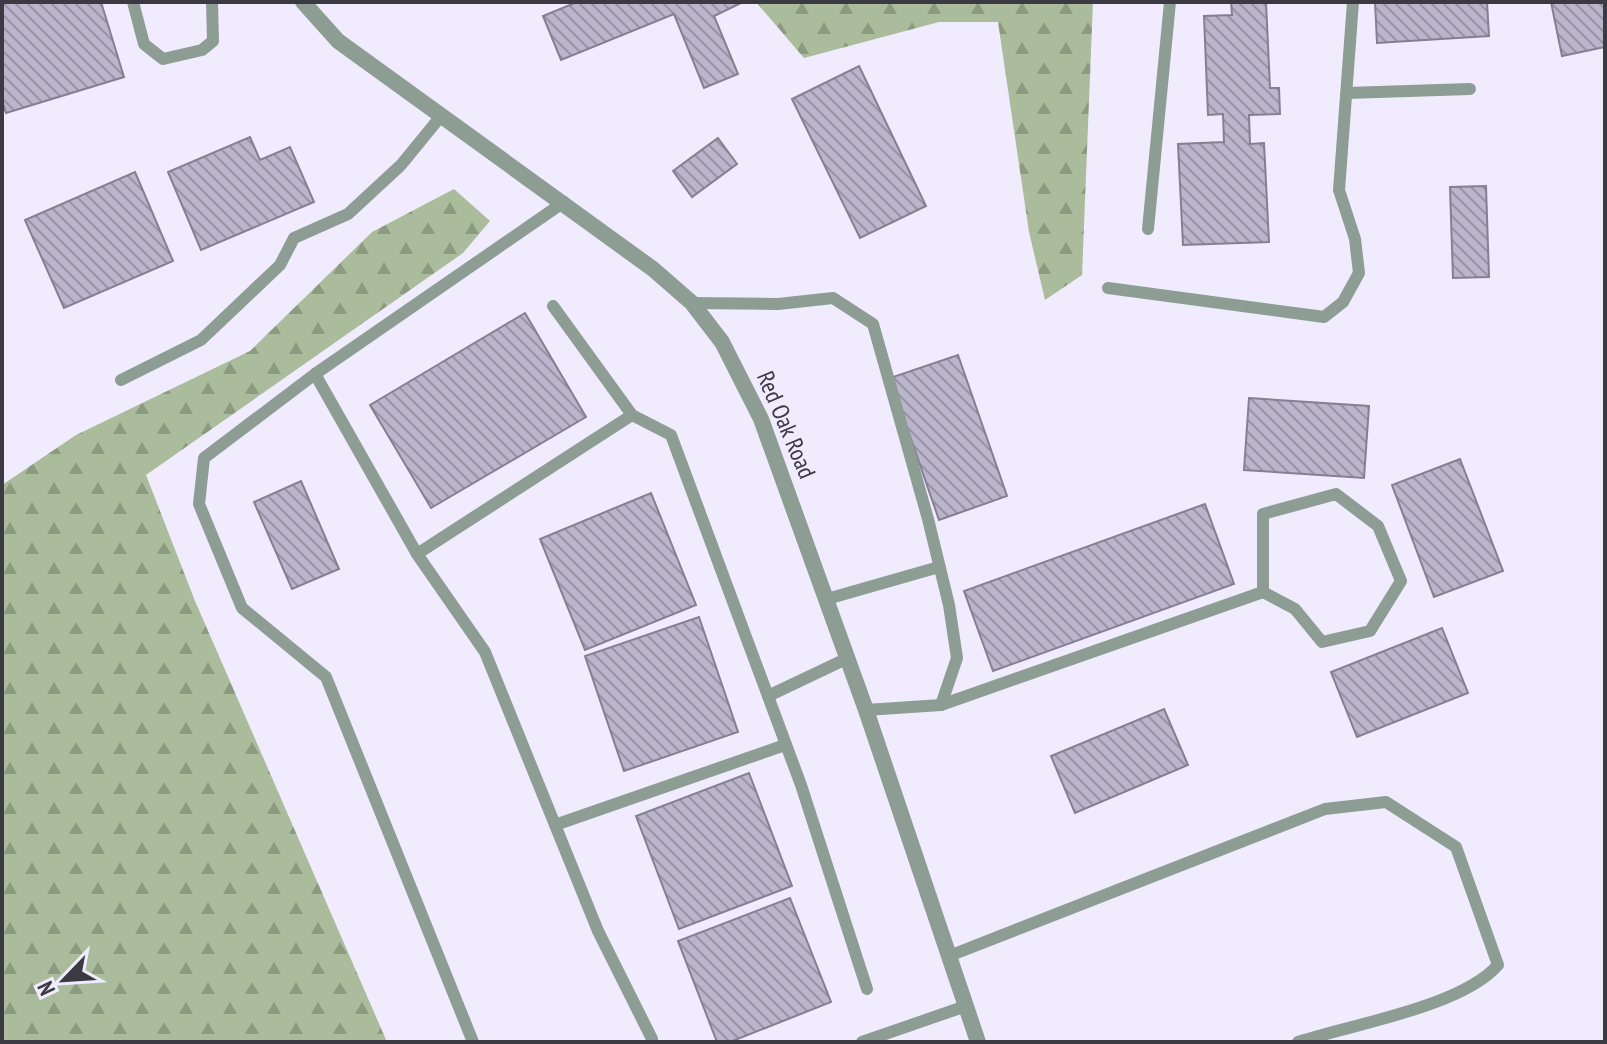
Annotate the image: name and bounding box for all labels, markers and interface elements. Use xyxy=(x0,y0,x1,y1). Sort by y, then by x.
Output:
street label: Red Oak Road xyxy=(750,366,823,483)
north arrow xyxy=(24,940,104,1020)
text: N xyxy=(31,977,61,1000)

